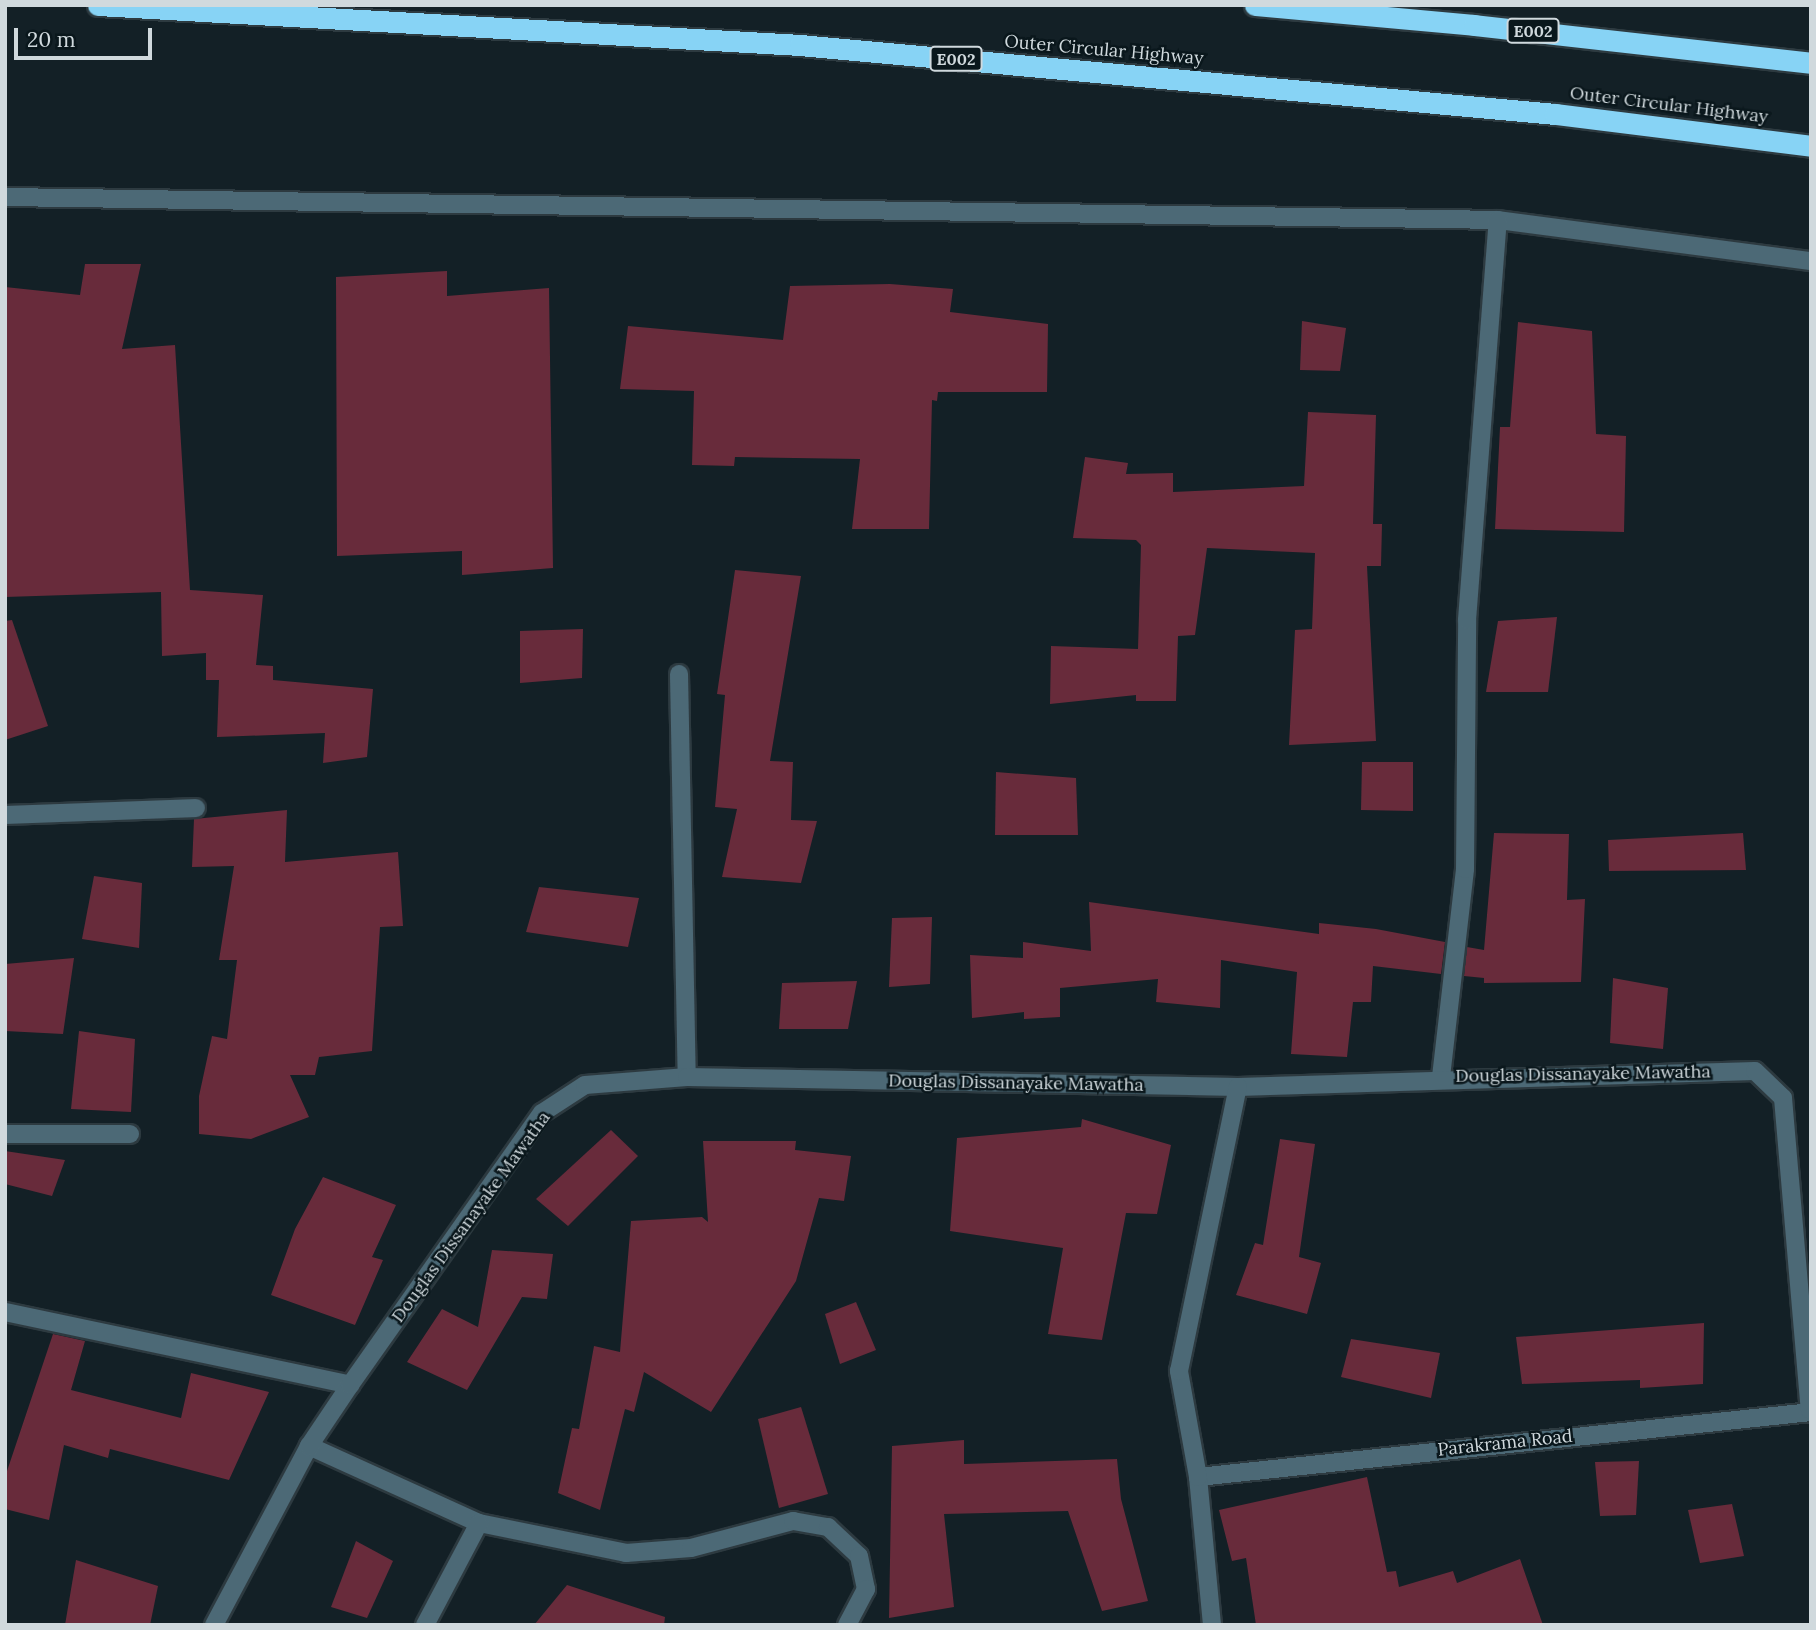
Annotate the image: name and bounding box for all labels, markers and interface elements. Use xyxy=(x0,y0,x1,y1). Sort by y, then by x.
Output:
scale bar xyxy=(18,14,156,58)
road number: E002 xyxy=(1505,19,1561,44)
text: 20 m xyxy=(27,26,76,53)
street label: Outer Circular Highway xyxy=(1004,31,1204,69)
road number: E002 xyxy=(928,46,984,72)
street label: Outer Circular Highway xyxy=(1569,82,1769,128)
street label: Douglas Dissanayake Mawatha xyxy=(1455,1061,1711,1087)
street label: Douglas Dissanayake Mawatha xyxy=(888,1070,1144,1096)
street label: Douglas Dissanayake Mawatha xyxy=(387,1107,555,1327)
street label: Parakrama Road xyxy=(1436,1425,1574,1461)

